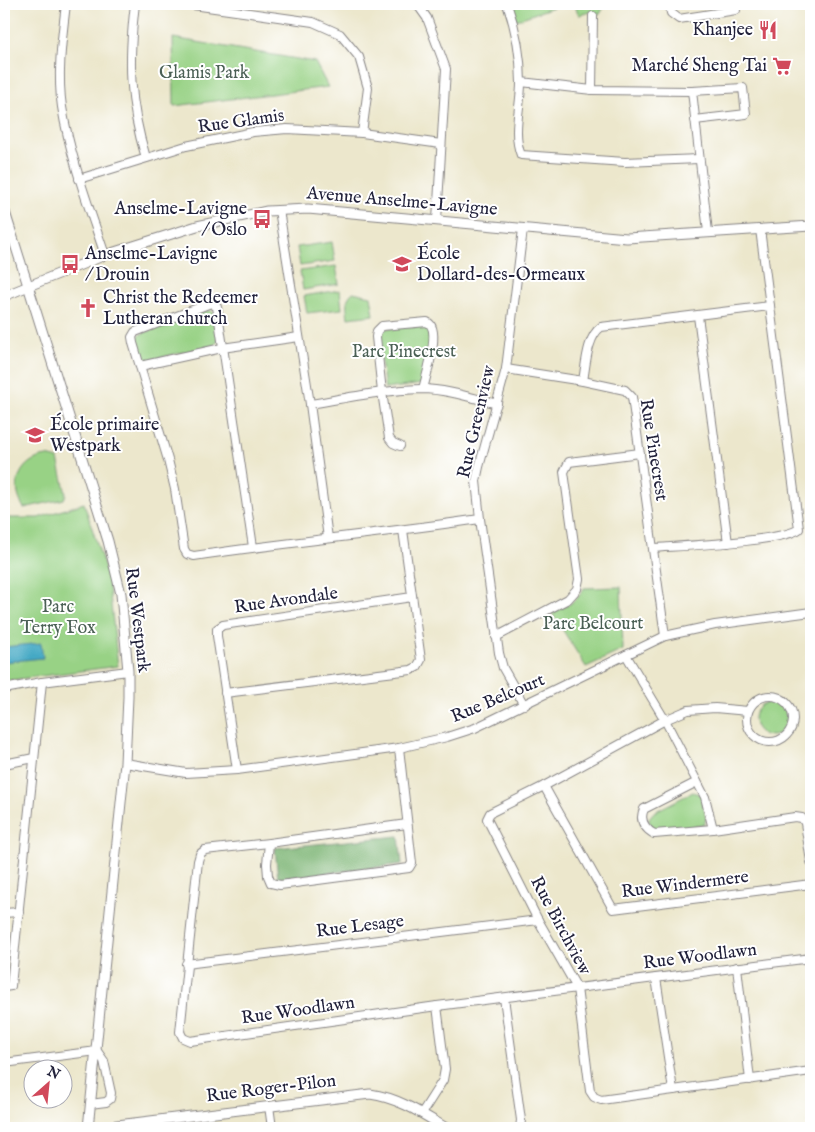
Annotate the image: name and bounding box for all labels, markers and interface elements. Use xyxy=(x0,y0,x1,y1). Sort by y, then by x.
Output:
place label: Khanjee xyxy=(692,19,753,42)
restaurant icon: Khanjee xyxy=(757,19,779,41)
place label: Marché Sheng Tai xyxy=(632,55,767,78)
supermarket icon: Marché Sheng Tai xyxy=(771,55,793,77)
park label: Glamis Park xyxy=(159,62,249,85)
street label: Rue Glamis xyxy=(196,105,286,139)
street label: Avenue Anselme-Lavigne xyxy=(305,182,498,222)
place label: Anselme-Lavigne / Oslo xyxy=(113,198,247,242)
bus stop icon: Anselme-Lavigne / Oslo xyxy=(251,208,273,230)
place label: École Dollard-des-Ormeaux xyxy=(417,241,586,287)
place label: Anselme-Lavigne / Drouin xyxy=(84,243,218,287)
bus stop icon: Anselme-Lavigne / Drouin xyxy=(59,253,81,275)
school or university icon: École Dollard-des-Ormeaux xyxy=(391,253,413,275)
place label: Christ the Redeemer Lutheran church xyxy=(103,287,258,331)
church icon: Christ the Redeemer Lutheran church xyxy=(77,297,99,319)
park label: Parc Pinecrest xyxy=(352,341,456,364)
street label: Rue Greenview xyxy=(453,362,501,481)
street label: Rue Pinecrest xyxy=(634,397,672,503)
place label: École primaire Westpark xyxy=(50,412,159,458)
school or university icon: École primaire Westpark xyxy=(24,424,46,446)
street label: Rue Westpark xyxy=(119,566,155,674)
street label: Rue Avondale xyxy=(233,582,339,620)
park label: Parc Terry Fox xyxy=(20,596,96,640)
park label: Parc Belcourt xyxy=(543,613,643,636)
street label: Rue Belcourt xyxy=(448,669,548,729)
street label: Rue Windermere xyxy=(620,866,750,904)
street label: Rue Birchview xyxy=(524,873,596,980)
street label: Rue Lesage xyxy=(315,910,405,944)
street label: Rue Woodlawn xyxy=(642,939,758,975)
street label: Rue Woodlawn xyxy=(240,992,357,1030)
north arrow xyxy=(22,1060,72,1110)
text: N xyxy=(43,1062,63,1084)
street label: Rue Roger-Pilon xyxy=(205,1070,338,1108)

